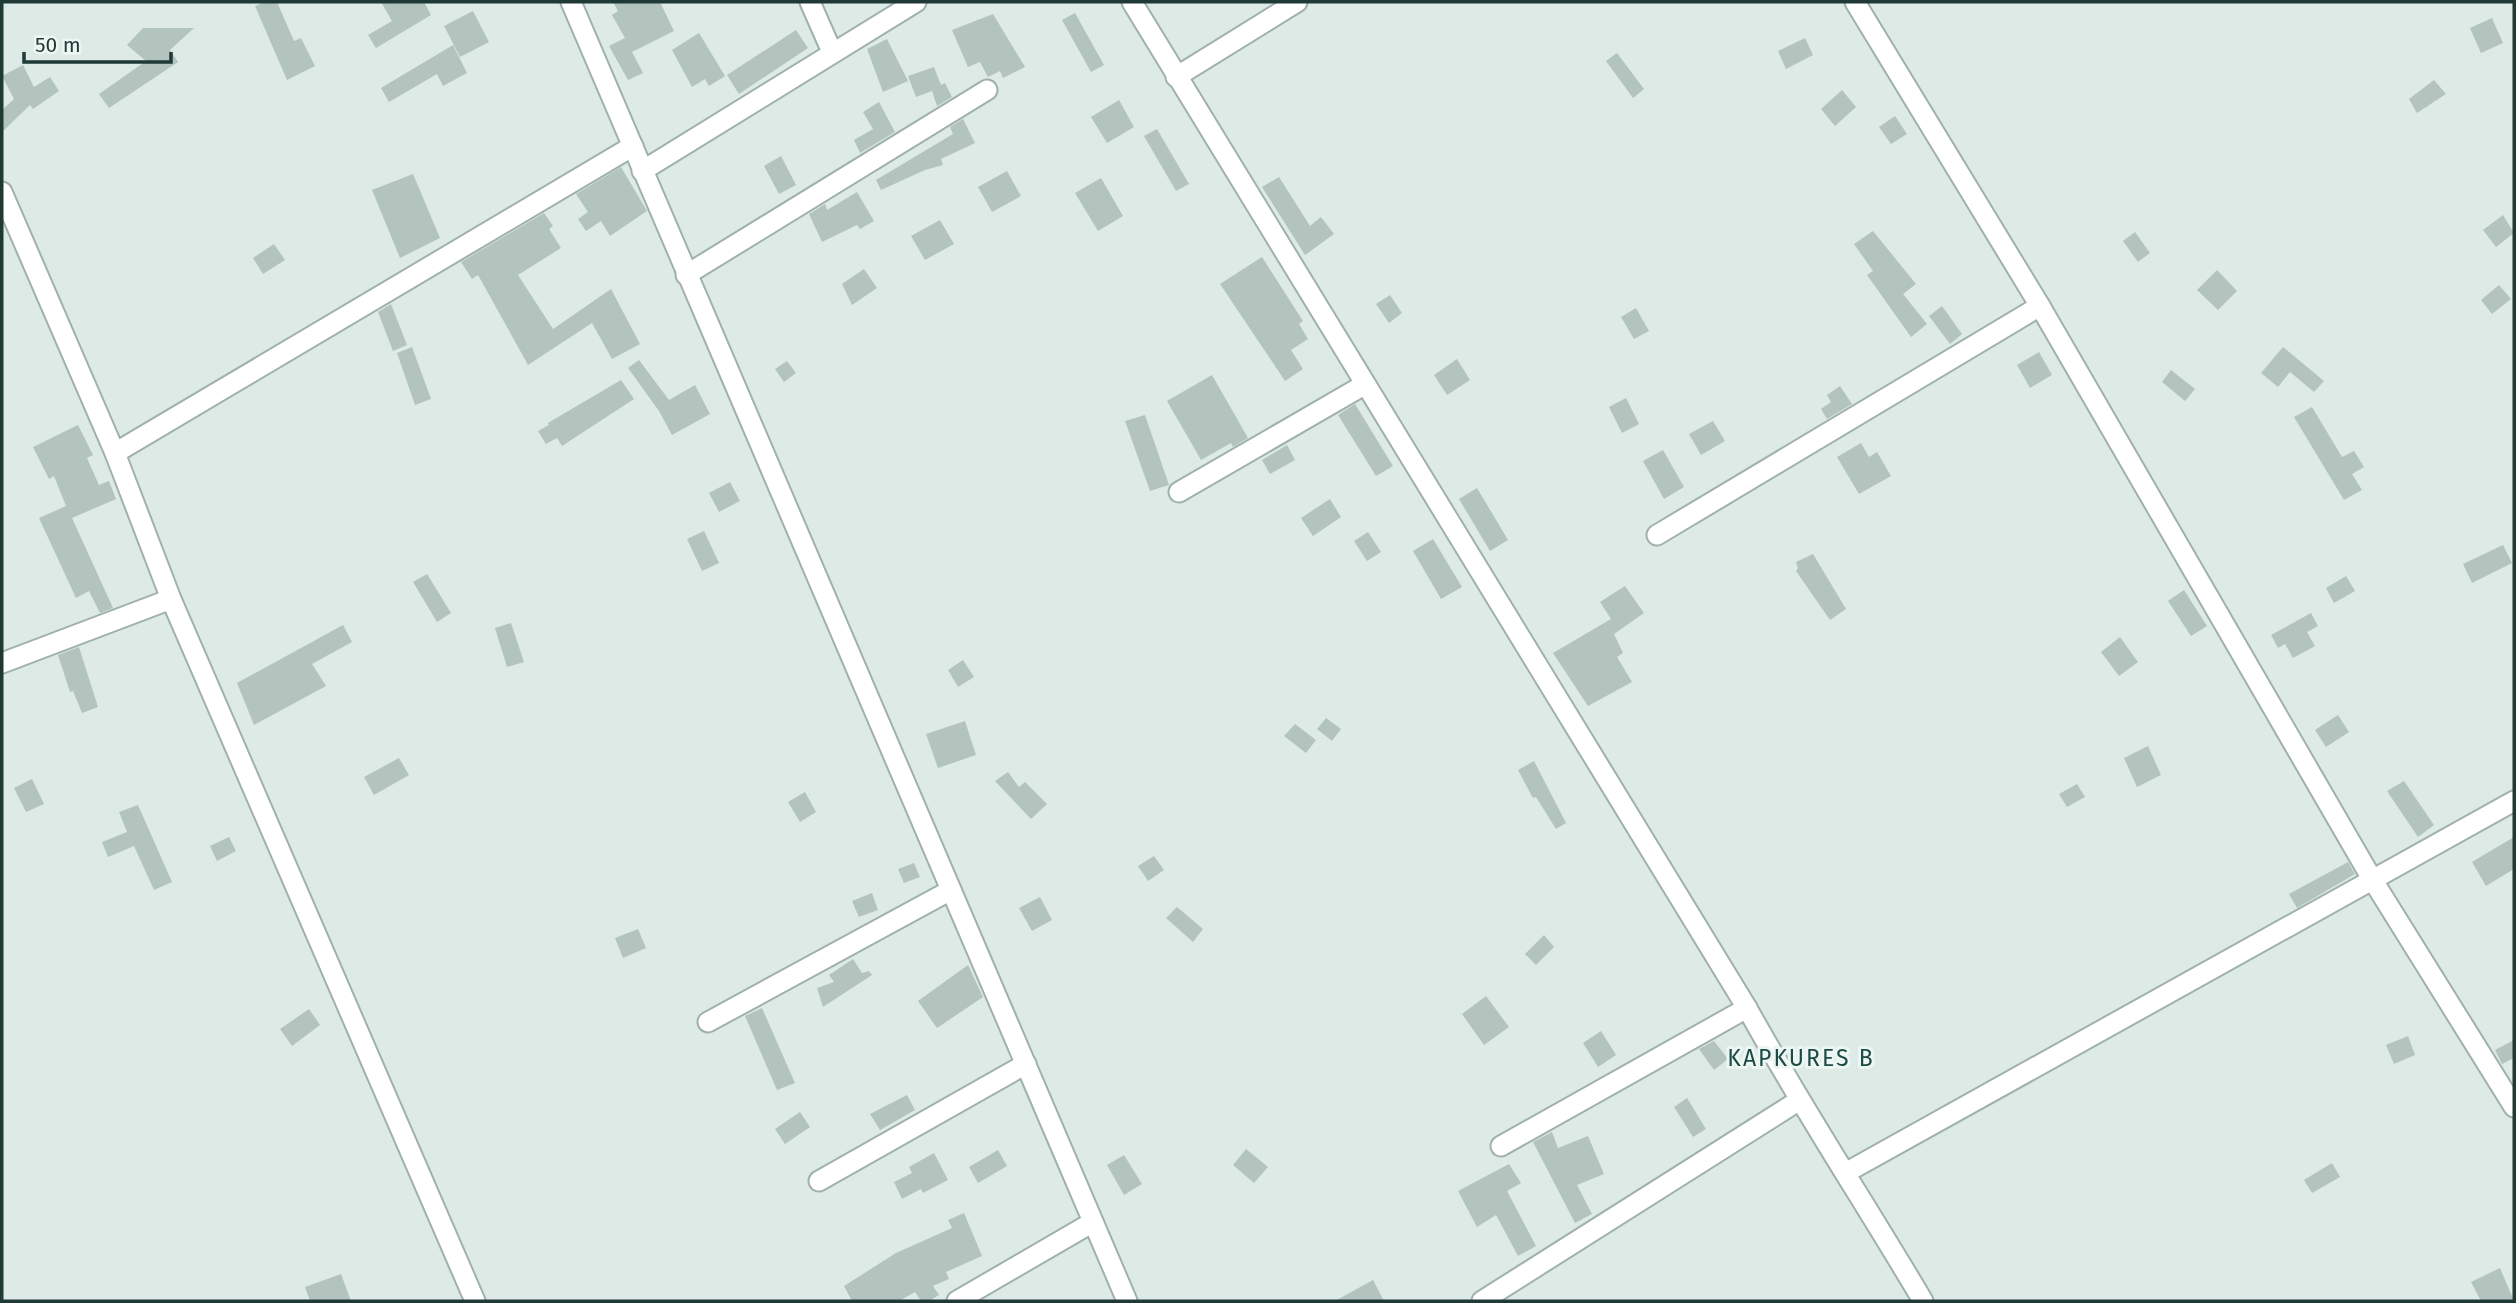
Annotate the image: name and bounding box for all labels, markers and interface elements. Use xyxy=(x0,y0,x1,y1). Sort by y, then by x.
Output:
scale bar xyxy=(24,21,172,65)
text: 50 m xyxy=(35,32,81,58)
district label: KAPKURES B xyxy=(1727,1044,1875,1072)

